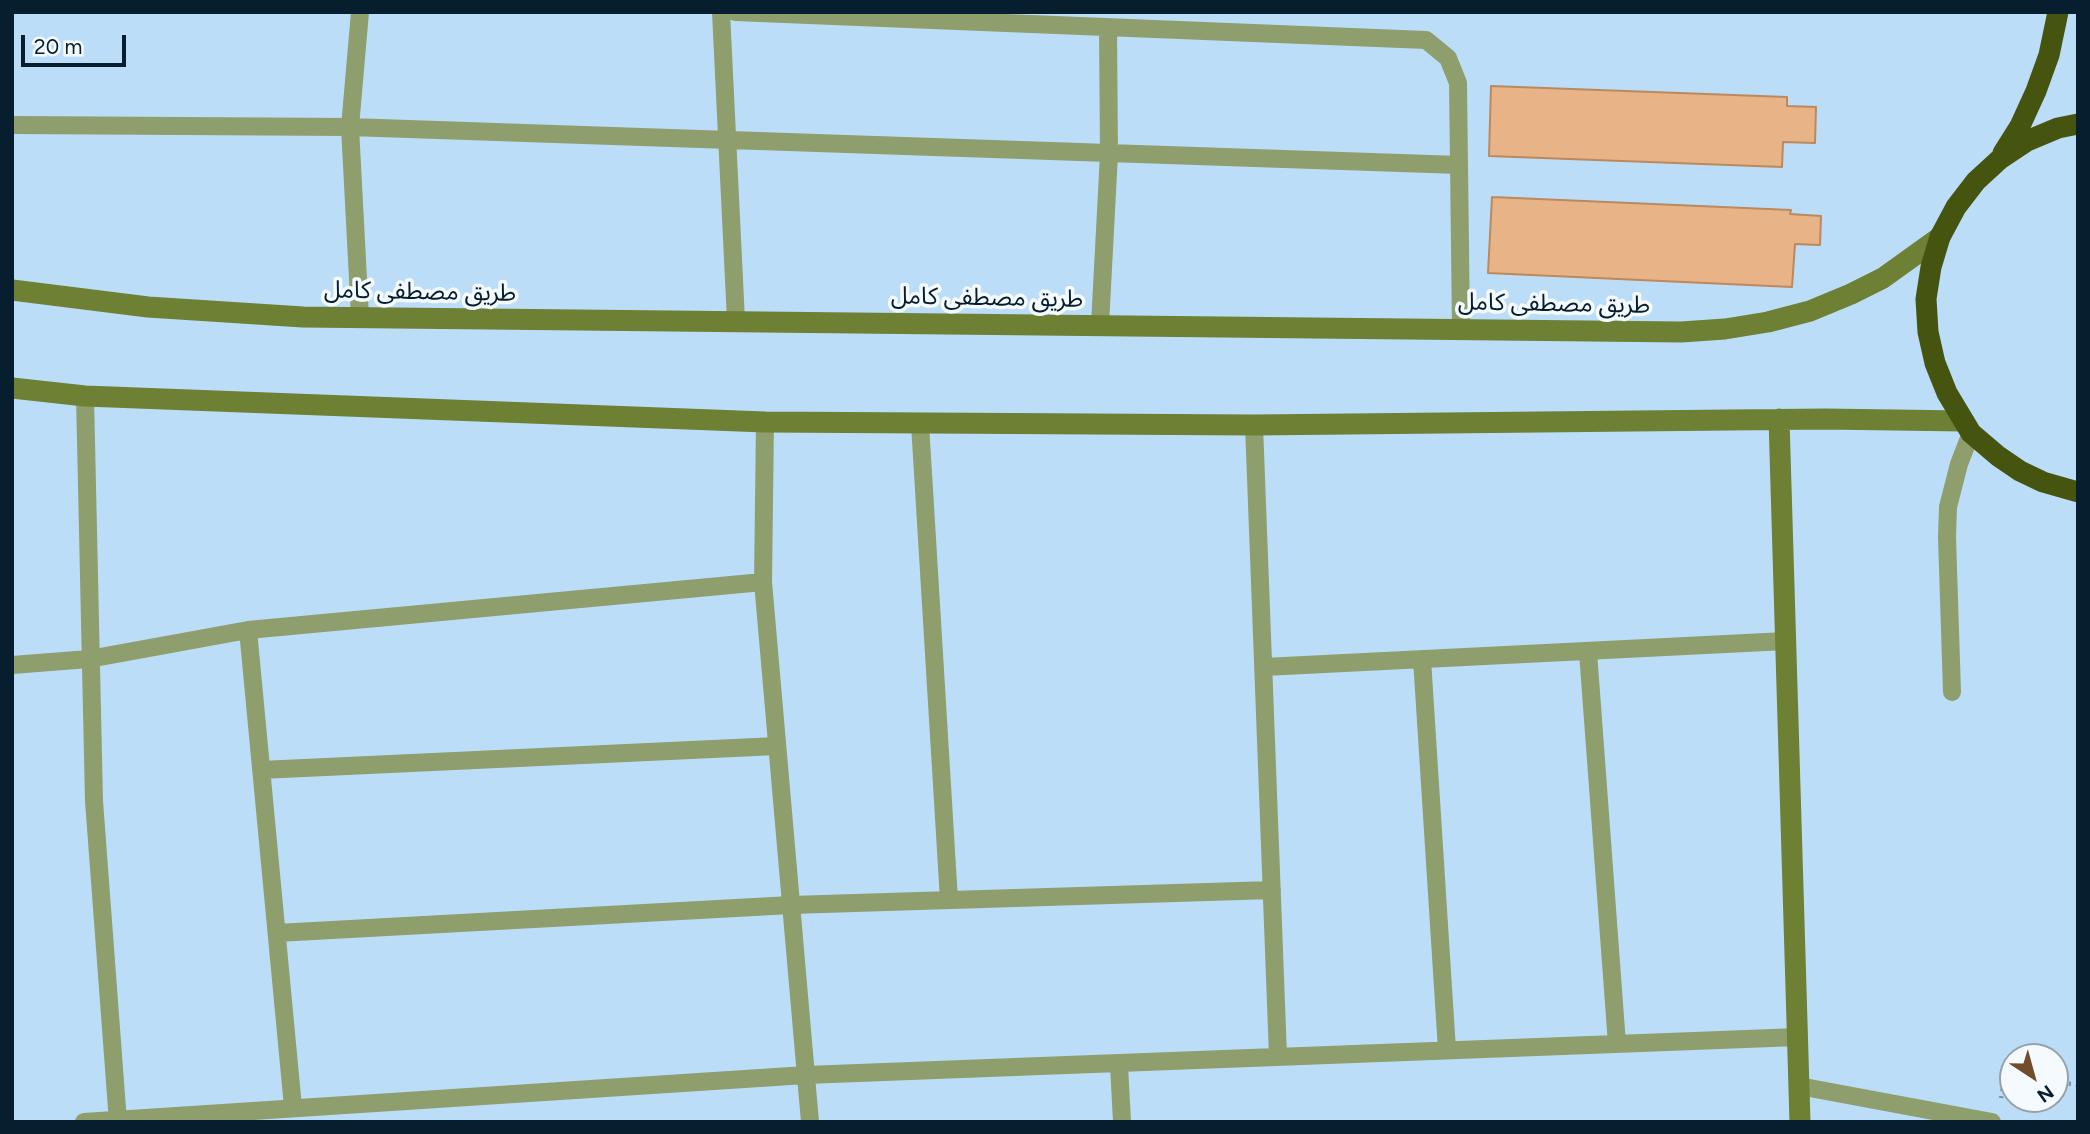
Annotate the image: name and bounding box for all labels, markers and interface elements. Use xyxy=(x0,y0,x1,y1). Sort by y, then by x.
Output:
scale bar xyxy=(24,21,130,65)
text: 20 m xyxy=(34,34,82,59)
street label: طريق مصطفى كامل xyxy=(324,276,516,308)
street label: طريق مصطفى كامل xyxy=(891,282,1083,314)
street label: طريق مصطفى كامل xyxy=(1458,288,1650,320)
north arrow xyxy=(1999,1043,2069,1113)
text: N xyxy=(2033,1080,2058,1107)

